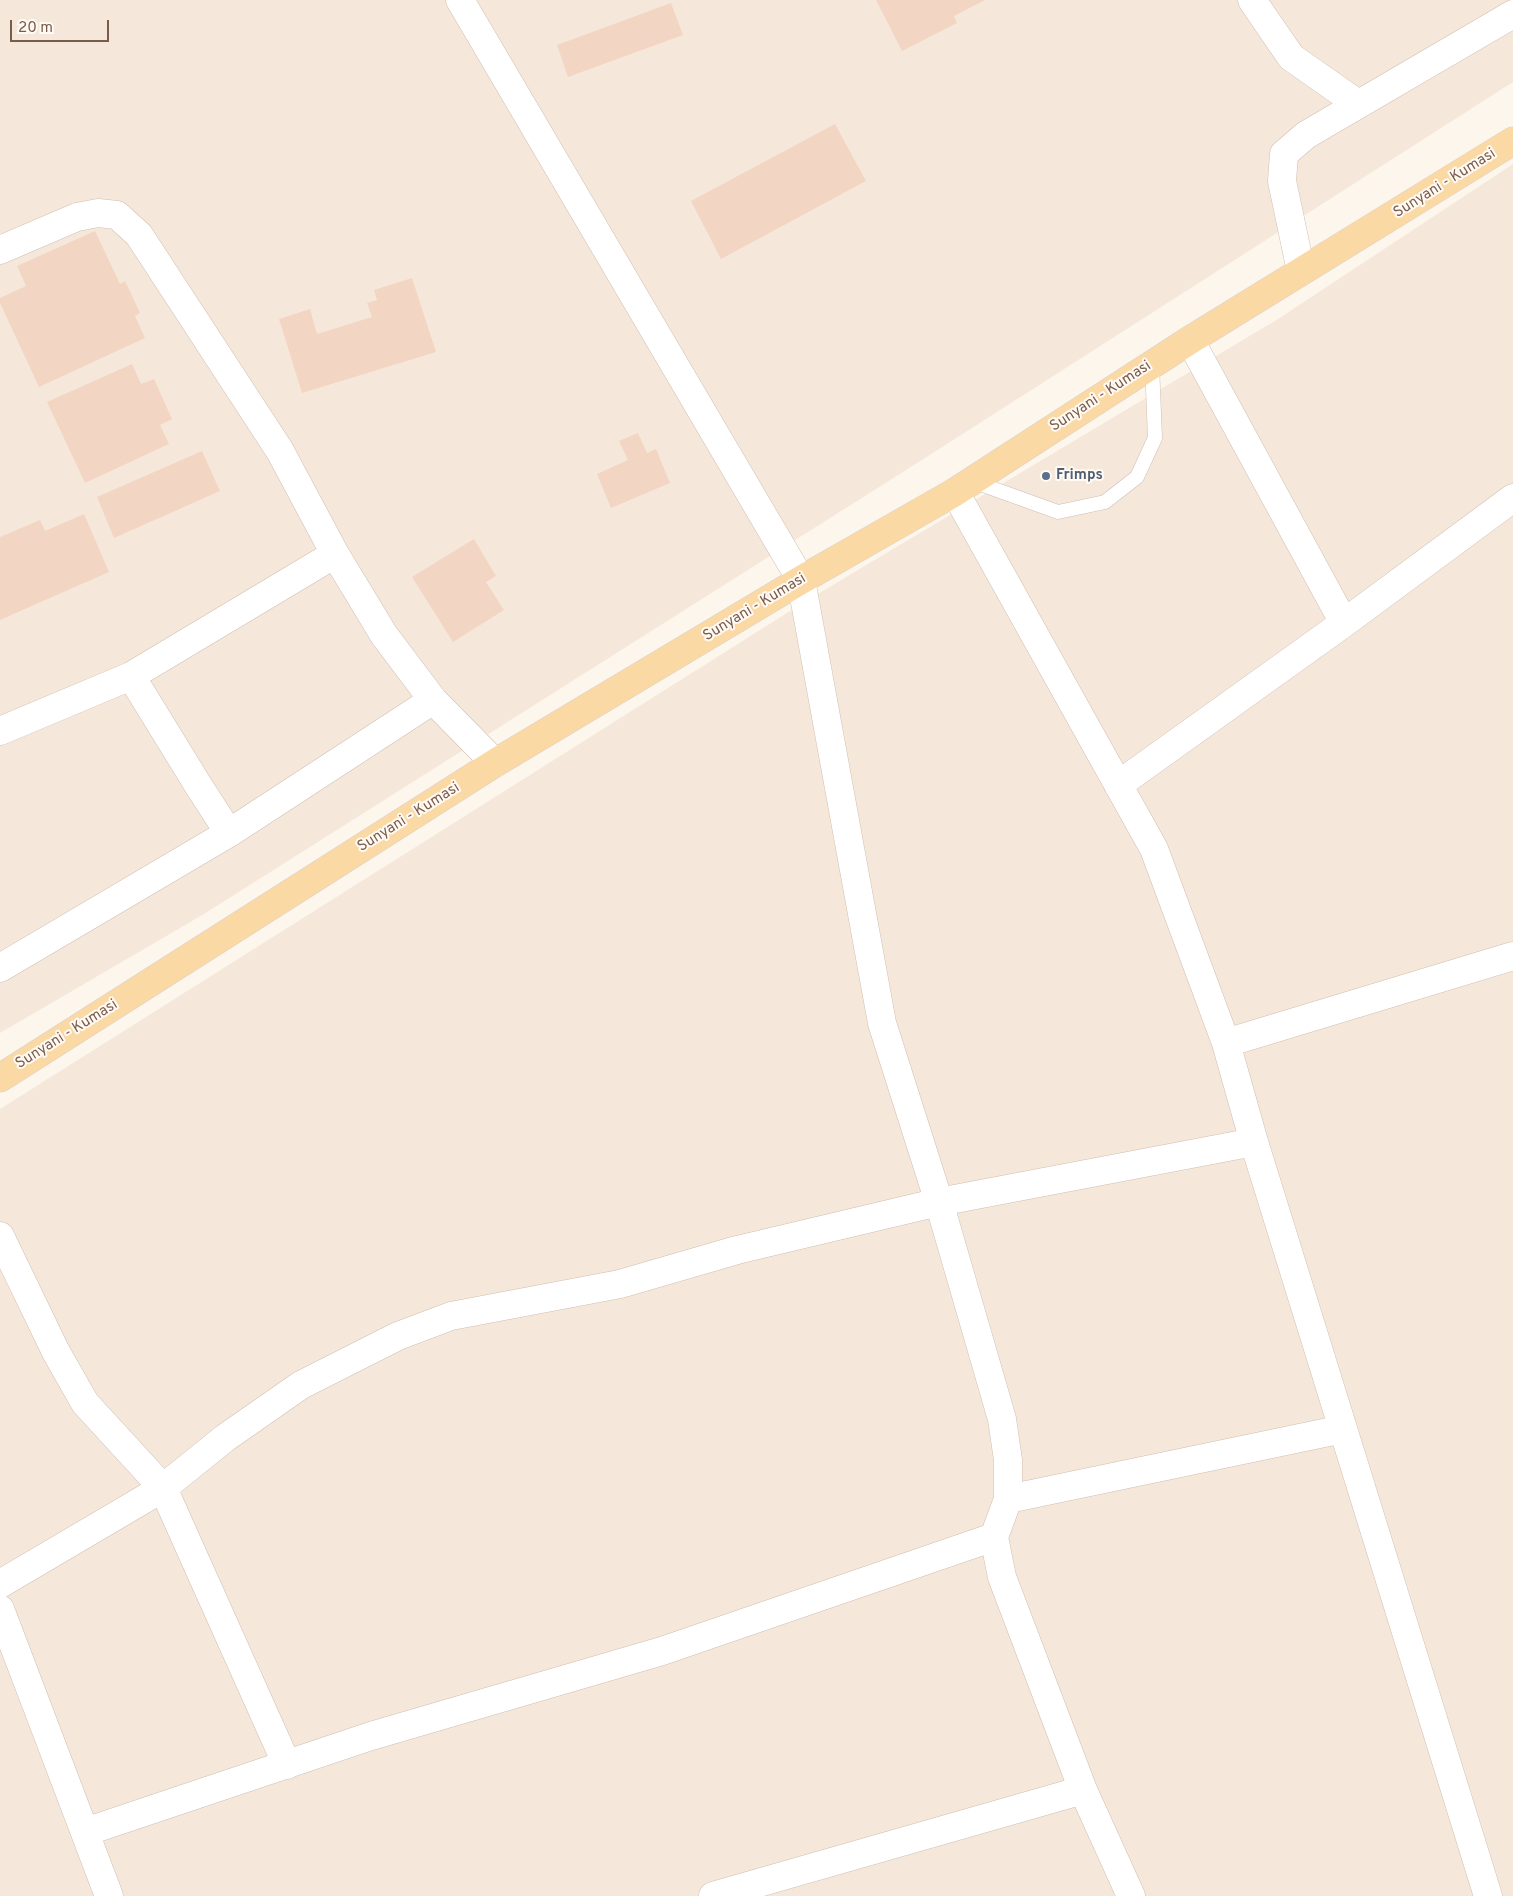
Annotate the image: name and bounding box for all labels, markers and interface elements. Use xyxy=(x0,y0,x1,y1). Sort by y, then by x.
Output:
scale bar xyxy=(12,10,111,42)
text: 20 m xyxy=(18,19,53,38)
street label: Sunyani - Kumasi xyxy=(1391,145,1499,223)
street label: Sunyani - Kumasi xyxy=(1047,358,1155,436)
place label: Frimps xyxy=(1056,467,1103,485)
marker: Frimps xyxy=(1040,470,1052,482)
street label: Sunyani - Kumasi xyxy=(700,570,810,646)
street label: Sunyani - Kumasi xyxy=(355,779,463,857)
street label: Sunyani - Kumasi xyxy=(13,996,121,1074)

